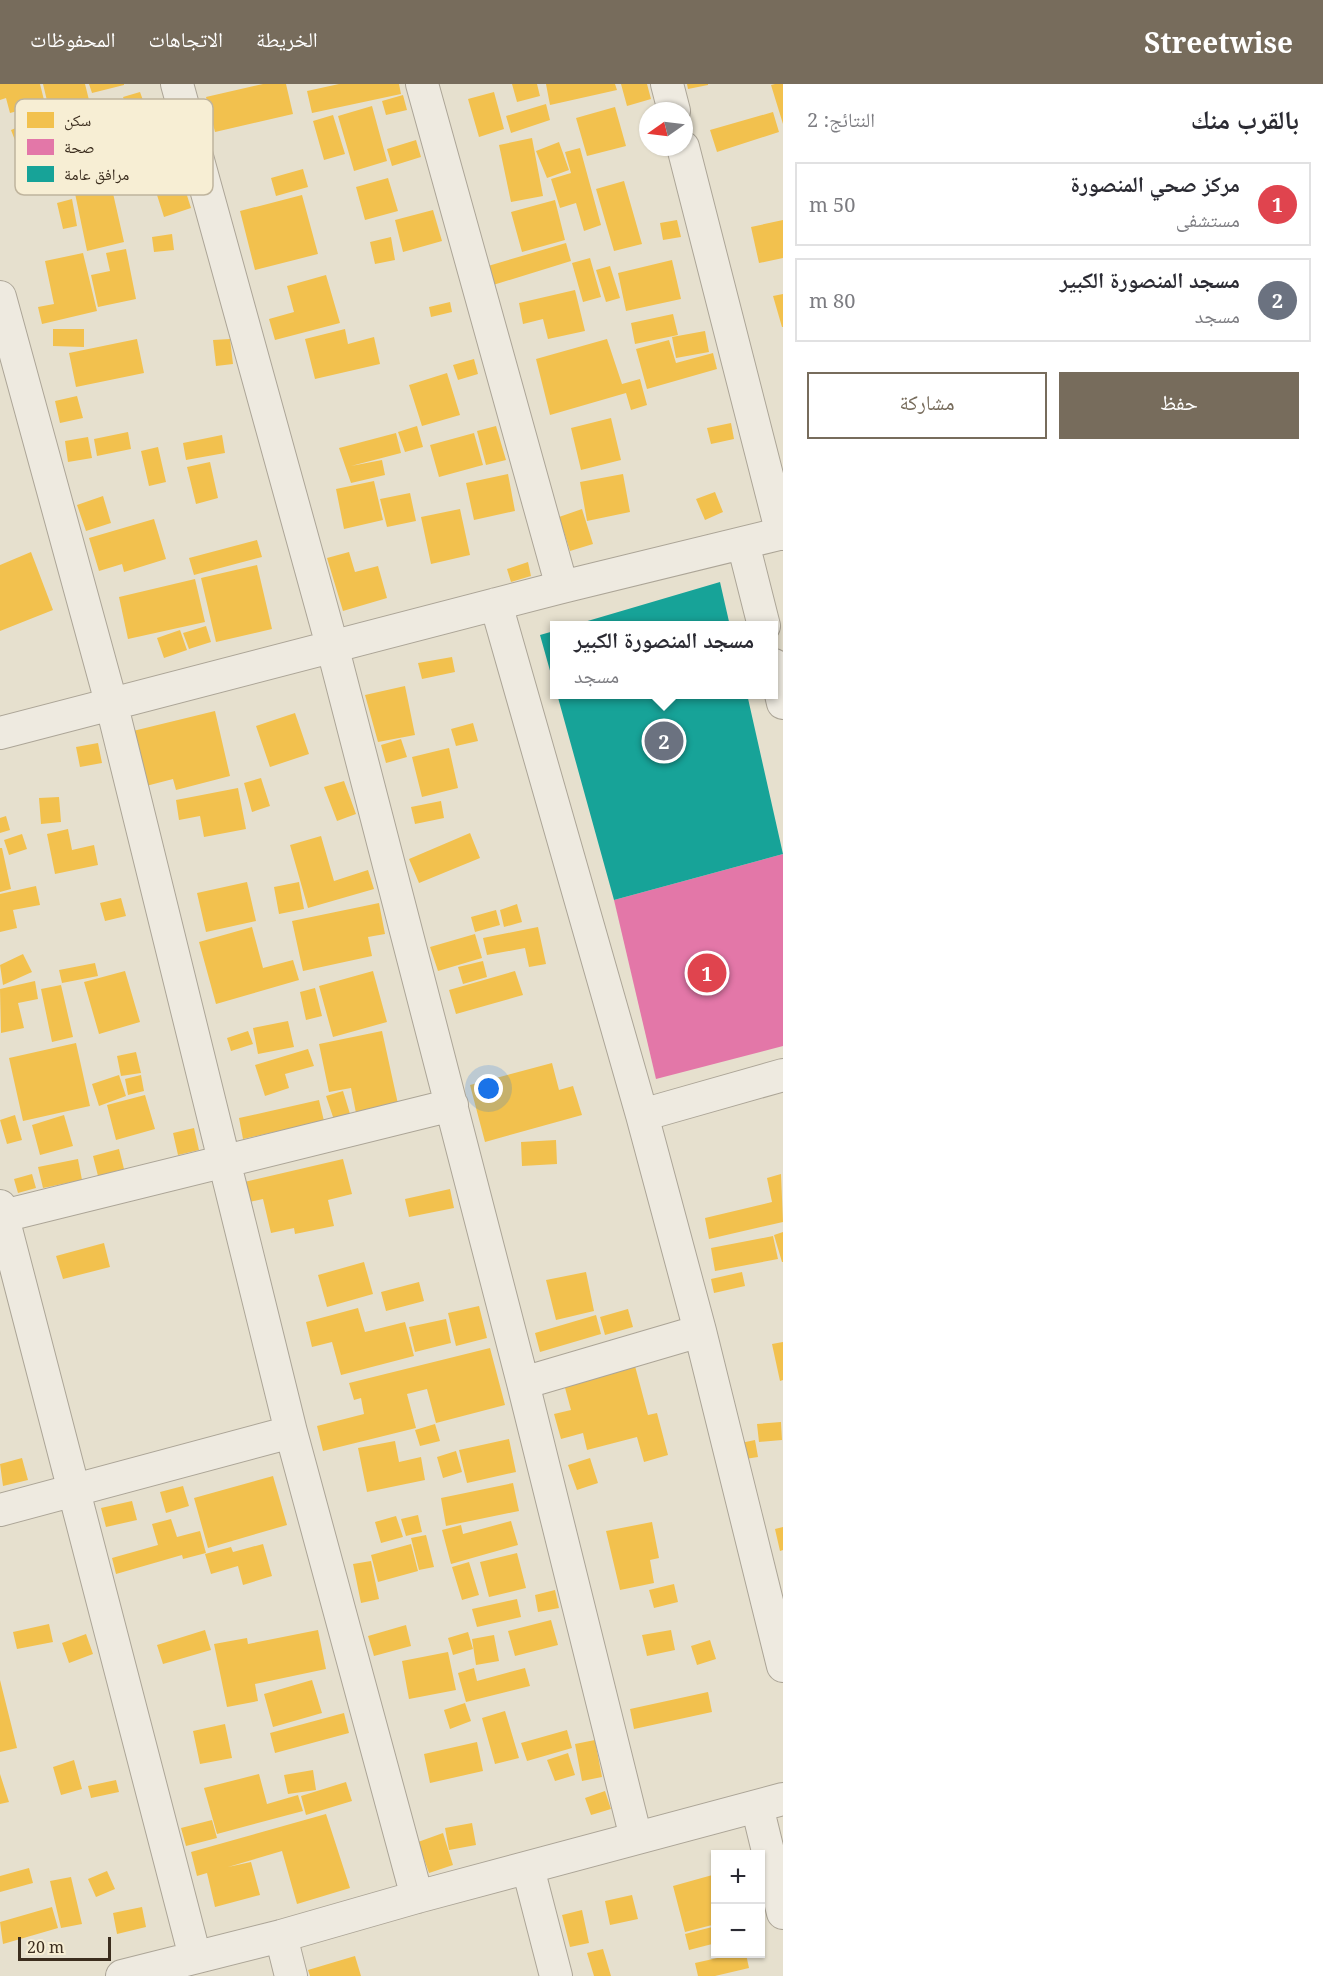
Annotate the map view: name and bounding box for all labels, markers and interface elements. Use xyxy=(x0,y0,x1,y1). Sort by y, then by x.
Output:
text: Streetwise xyxy=(1144,23,1293,61)
text: المحفوظات xyxy=(30,25,115,53)
text: الاتجاهات xyxy=(148,25,223,53)
text: الخريطة xyxy=(256,25,318,53)
legend xyxy=(15,99,213,195)
text: بالقرب منك xyxy=(1191,101,1299,137)
north arrow xyxy=(639,102,693,156)
text: النتائج: 2 xyxy=(807,106,875,133)
text: سكن xyxy=(64,109,91,131)
text: صحة xyxy=(64,136,94,158)
text: مرافق عامة xyxy=(64,163,129,185)
text: مركز صحي المنصورة xyxy=(1070,168,1240,198)
text: 50 m xyxy=(809,191,855,218)
text: 1 xyxy=(1272,191,1283,218)
text: مستشفى xyxy=(1176,206,1240,233)
text: مسجد المنصورة الكبير xyxy=(1060,264,1240,294)
text: 80 m xyxy=(809,287,855,314)
text: 2 xyxy=(1272,287,1283,314)
text: مسجد xyxy=(1195,302,1240,329)
button: مشاركة xyxy=(807,372,1047,439)
button: حفظ xyxy=(1059,372,1299,439)
popup xyxy=(550,621,778,699)
text: مسجد المنصورة الكبير xyxy=(574,624,754,654)
text: مسجد xyxy=(574,662,619,689)
pin: 2 xyxy=(644,718,684,764)
pin: 1 xyxy=(688,950,726,996)
your location xyxy=(474,1074,503,1103)
map controls xyxy=(711,1850,765,1958)
button: + xyxy=(711,1850,765,1904)
button: − xyxy=(711,1904,765,1958)
scale bar xyxy=(18,1934,111,1962)
text: 20 m xyxy=(27,1936,64,1958)

